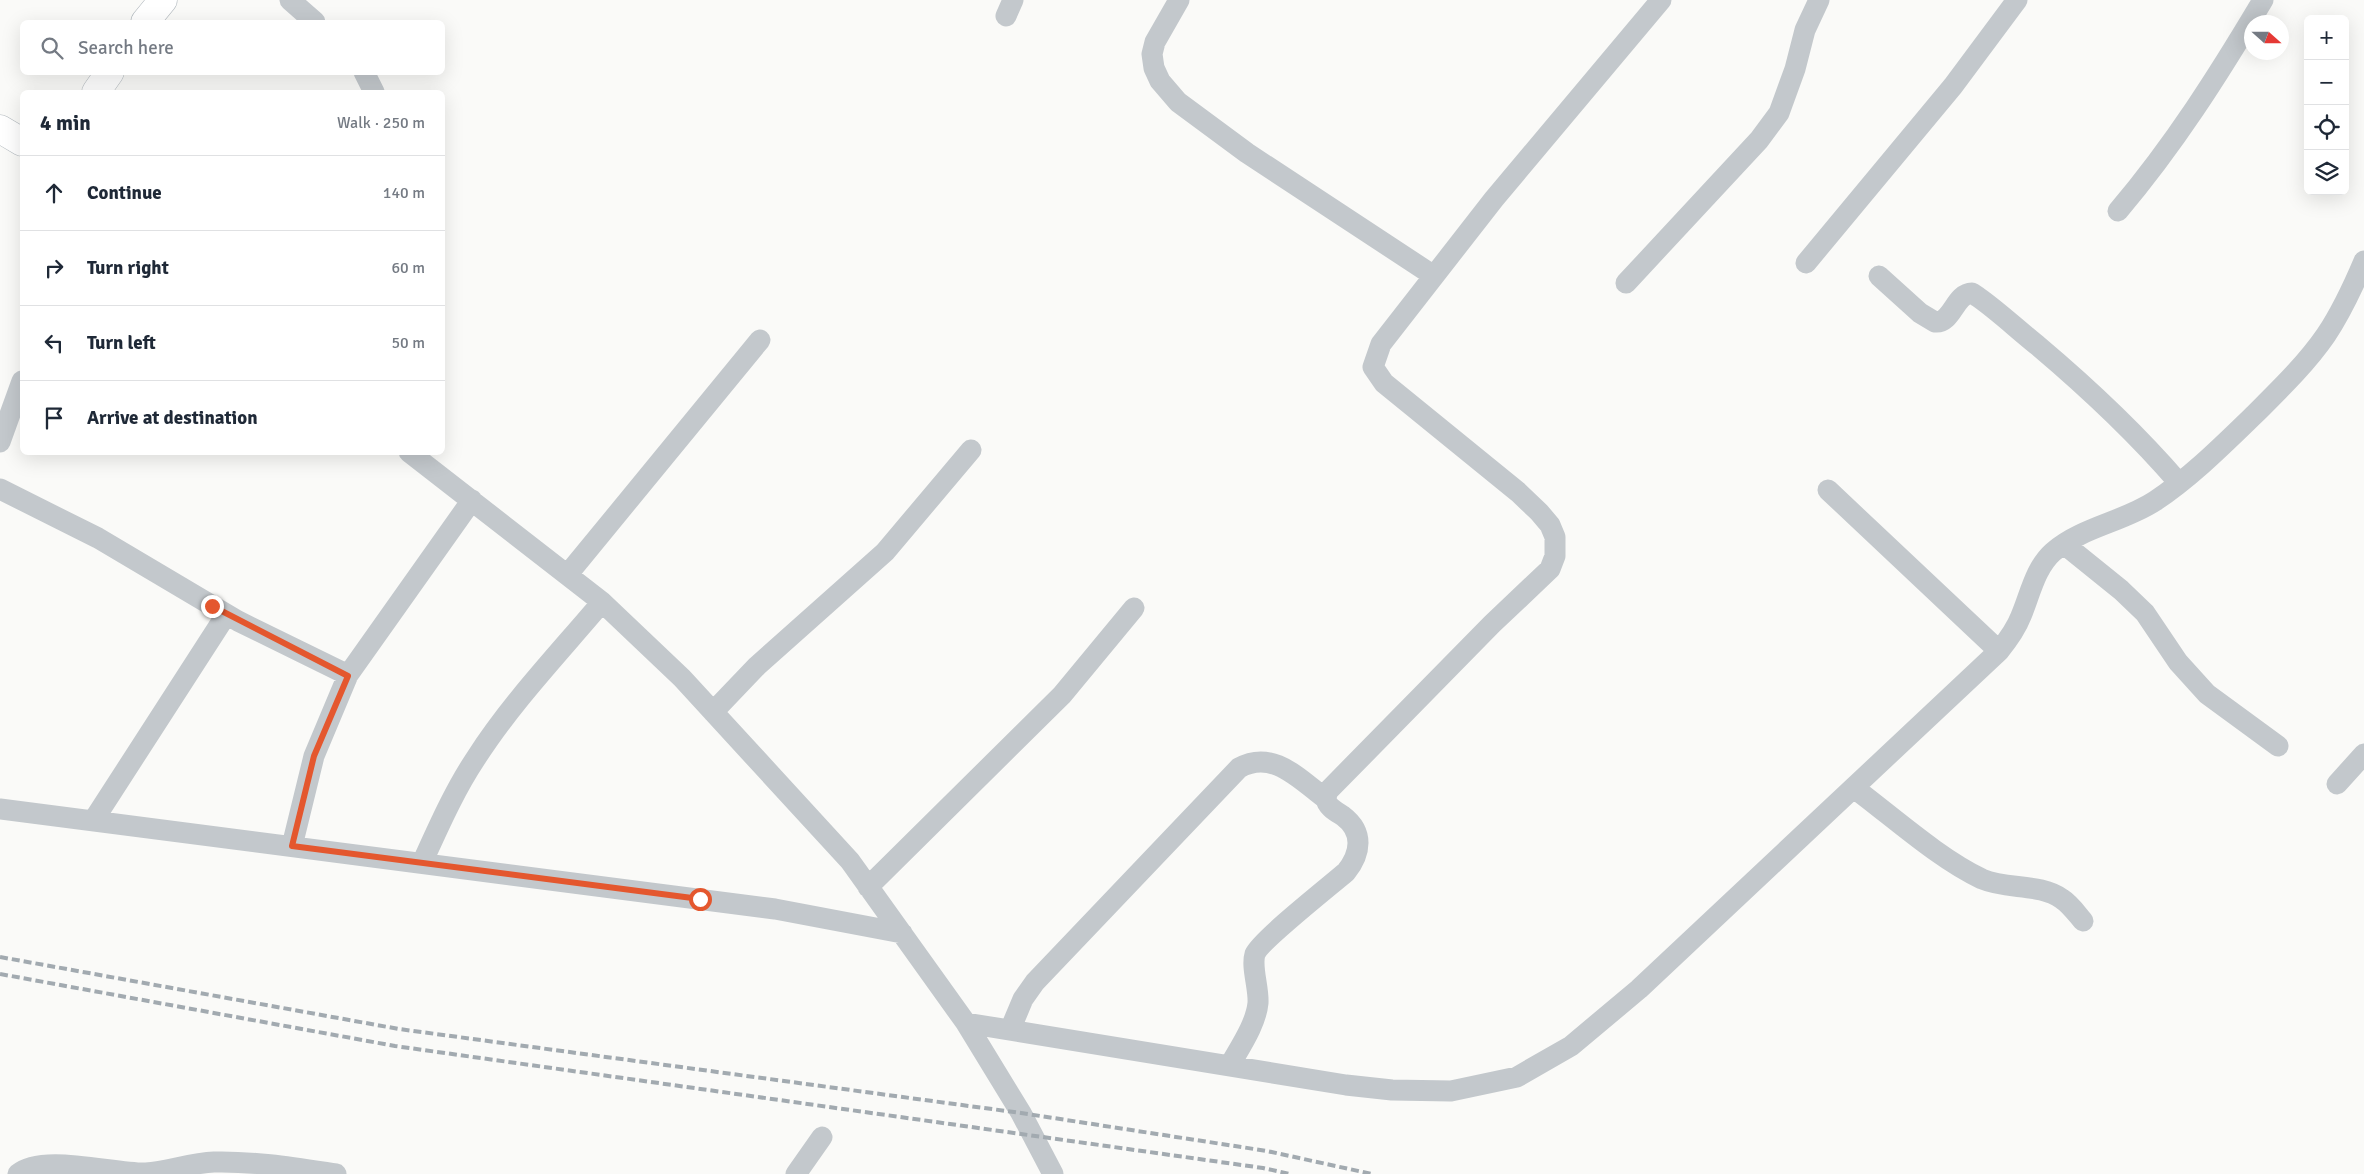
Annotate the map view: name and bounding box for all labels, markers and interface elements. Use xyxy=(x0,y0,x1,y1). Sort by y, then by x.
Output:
north arrow xyxy=(2244,15,2289,60)
map controls xyxy=(2304,15,2349,195)
button: + xyxy=(2304,15,2349,60)
search box xyxy=(20,20,445,75)
icon: search xyxy=(38,34,66,62)
text: Search here xyxy=(78,36,174,60)
button: − xyxy=(2304,60,2349,105)
button: locate xyxy=(2304,105,2349,150)
text: 4 min xyxy=(40,110,91,136)
text: Walk · 250 m xyxy=(337,113,425,133)
button: layers xyxy=(2304,150,2349,195)
icon: ahead xyxy=(40,179,68,207)
text: Continue xyxy=(87,181,162,205)
text: 140 m xyxy=(383,183,425,203)
icon: right xyxy=(40,254,68,282)
text: Turn right xyxy=(87,256,169,280)
text: 60 m xyxy=(391,258,425,278)
icon: left xyxy=(40,329,68,357)
text: Turn left xyxy=(87,331,156,355)
text: 50 m xyxy=(391,333,425,353)
icon: arrive xyxy=(40,404,68,432)
text: Arrive at destination xyxy=(87,406,258,430)
route end xyxy=(201,595,224,618)
route start xyxy=(689,888,712,911)

